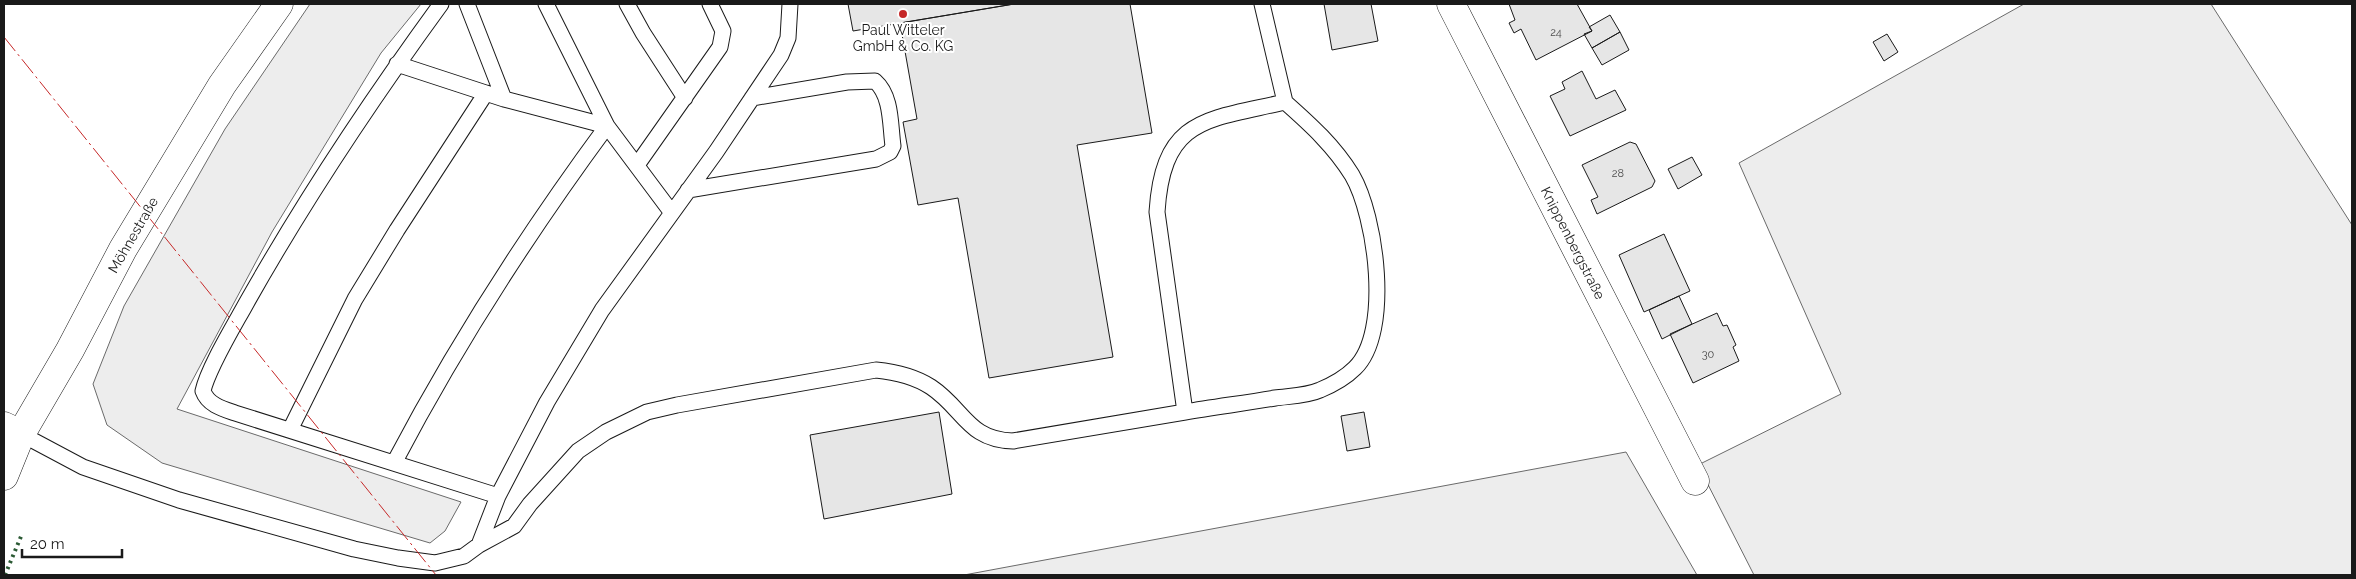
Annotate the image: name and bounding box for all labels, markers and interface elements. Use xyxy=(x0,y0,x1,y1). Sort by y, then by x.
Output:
marker: Paul Witteler GmbH & Co. KG xyxy=(897,8,909,20)
place label: Paul Witteler GmbH & Co. KG xyxy=(853,22,953,54)
house number: 24 xyxy=(1550,26,1562,39)
house number: 28 xyxy=(1612,167,1624,180)
street label: Knippenbergstraße xyxy=(1538,184,1608,302)
street label: Möhnestraße xyxy=(105,194,161,276)
house number: 30 xyxy=(1702,348,1715,361)
scale bar xyxy=(22,526,122,558)
text: 20 m xyxy=(30,535,65,553)

